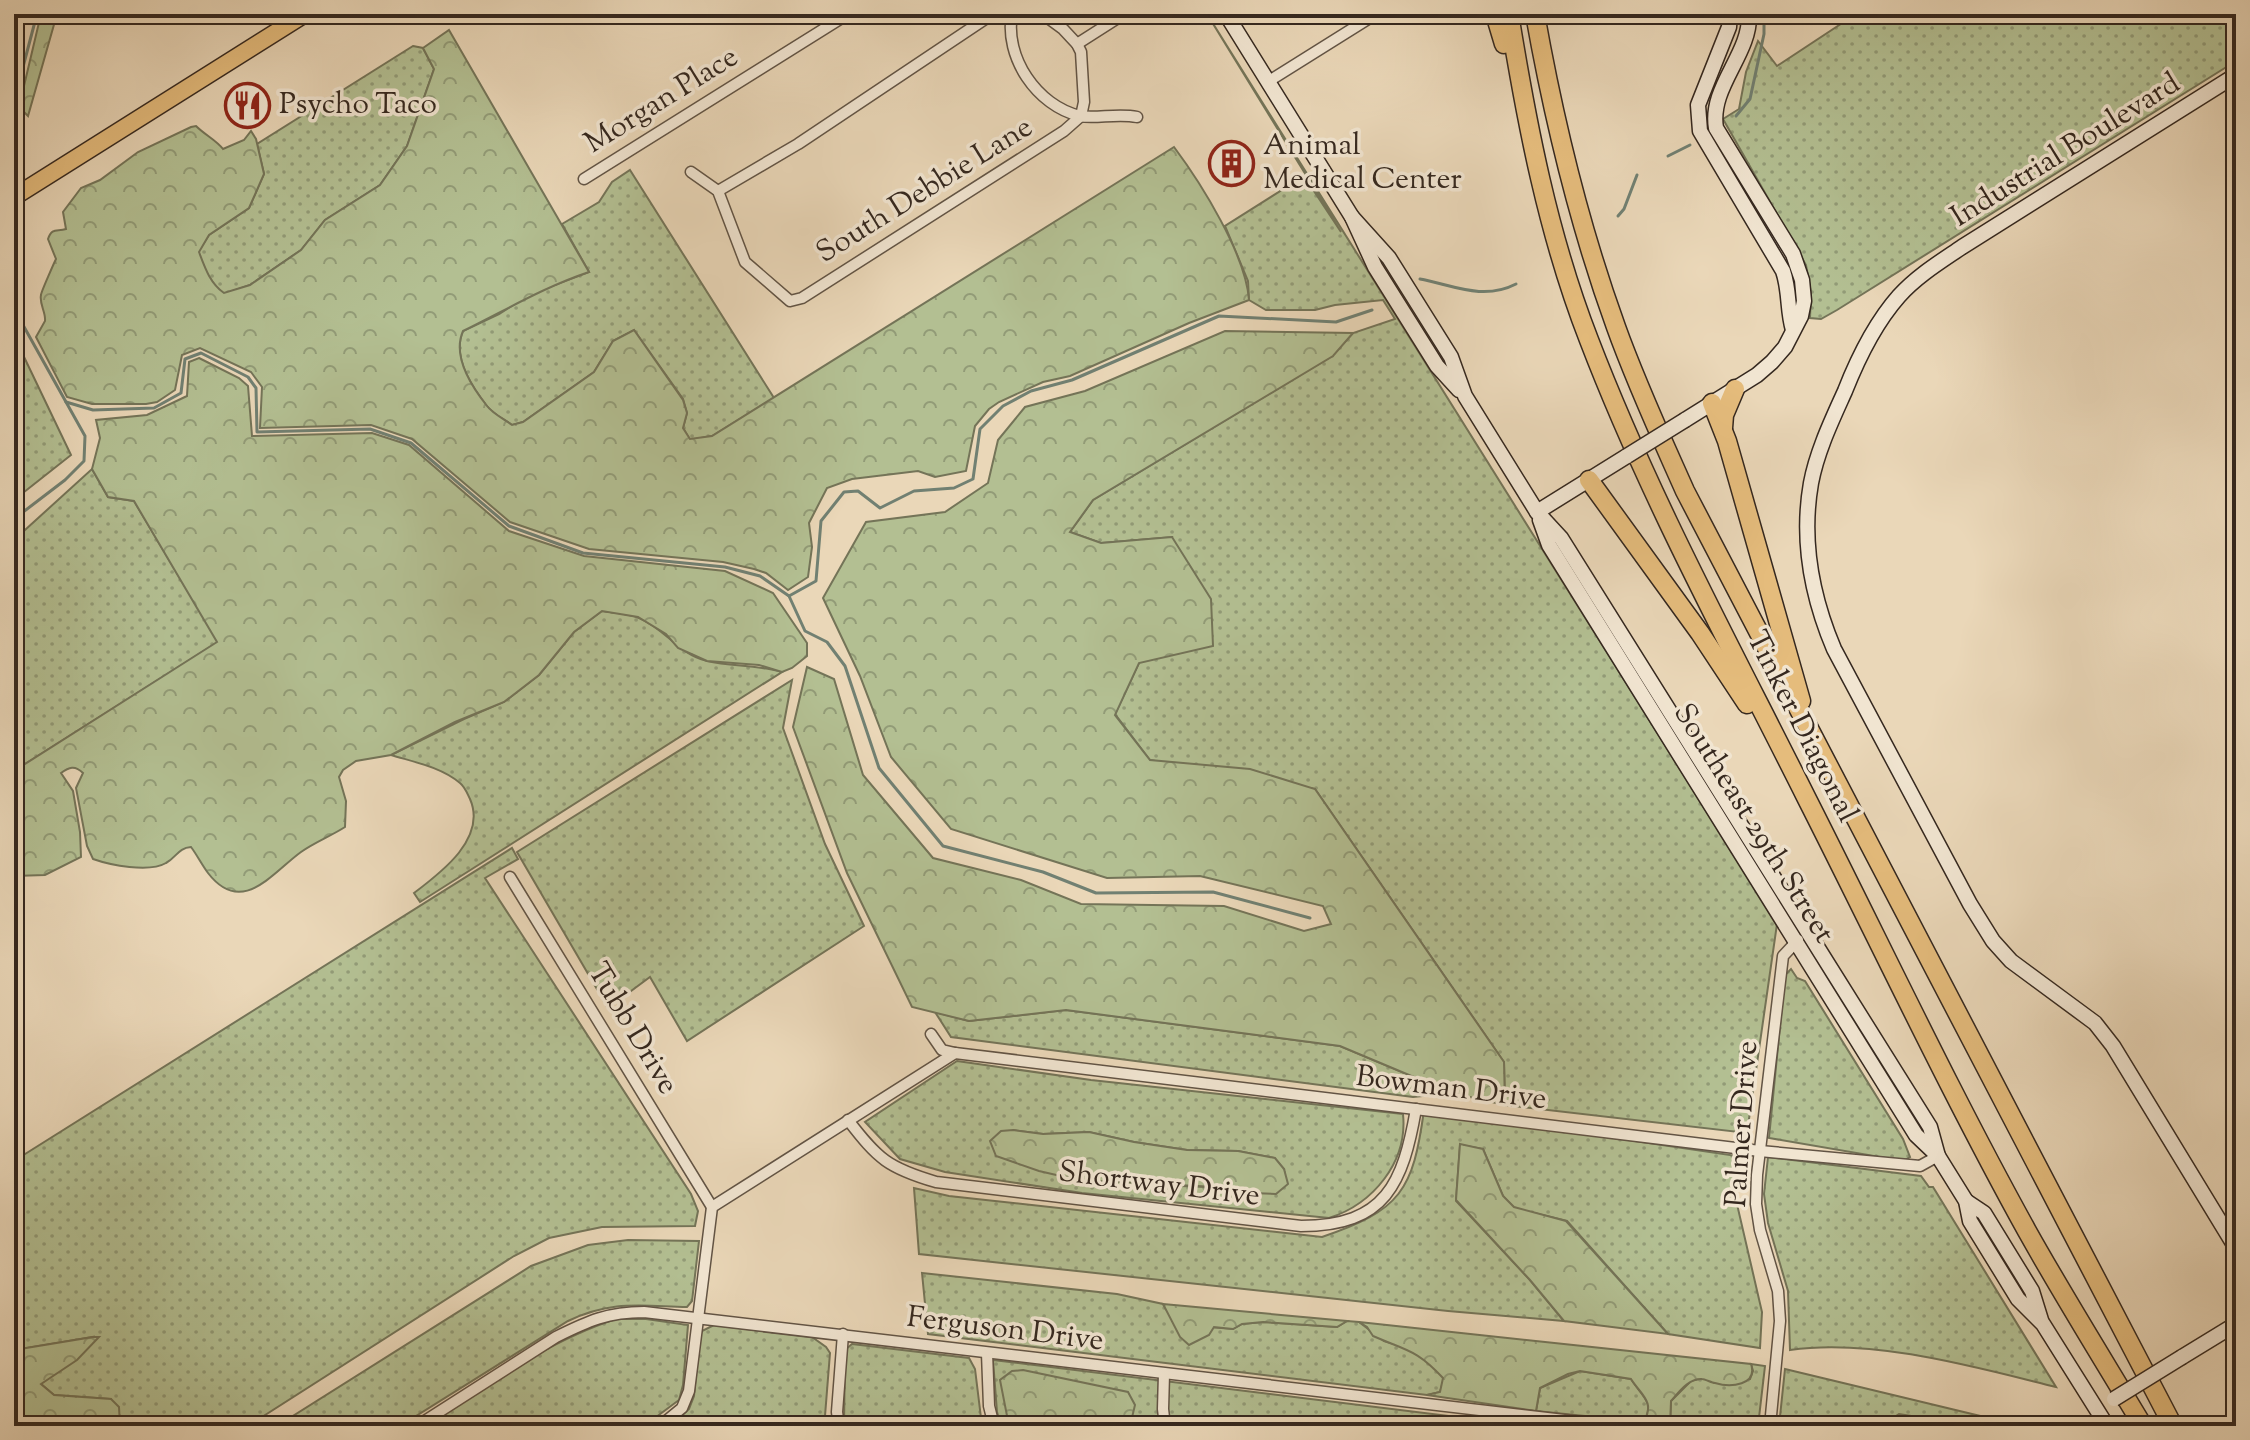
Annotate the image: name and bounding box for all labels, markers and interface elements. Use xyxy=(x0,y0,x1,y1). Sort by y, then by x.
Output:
street label: Morgan Place xyxy=(577,37,747,165)
street label: Industrial Boulevard xyxy=(1943,63,2189,239)
restaurant icon: Psycho Taco xyxy=(224,81,272,129)
place label: Psycho Taco xyxy=(279,84,437,127)
street label: South Debbie Lane xyxy=(809,107,1041,275)
place label: Animal Medical Center xyxy=(1263,125,1462,202)
building icon: Animal Medical Center xyxy=(1208,139,1256,187)
street label: Tinker Diagonal xyxy=(1734,624,1868,830)
street label: Southeast 29th Street xyxy=(1662,696,1844,952)
street label: Tubb Drive xyxy=(576,955,688,1103)
street label: Palmer Drive xyxy=(1716,1039,1770,1209)
street label: Bowman Drive xyxy=(1353,1056,1549,1122)
street label: Shortway Drive xyxy=(1056,1151,1262,1219)
street label: Ferguson Drive xyxy=(904,1297,1106,1363)

